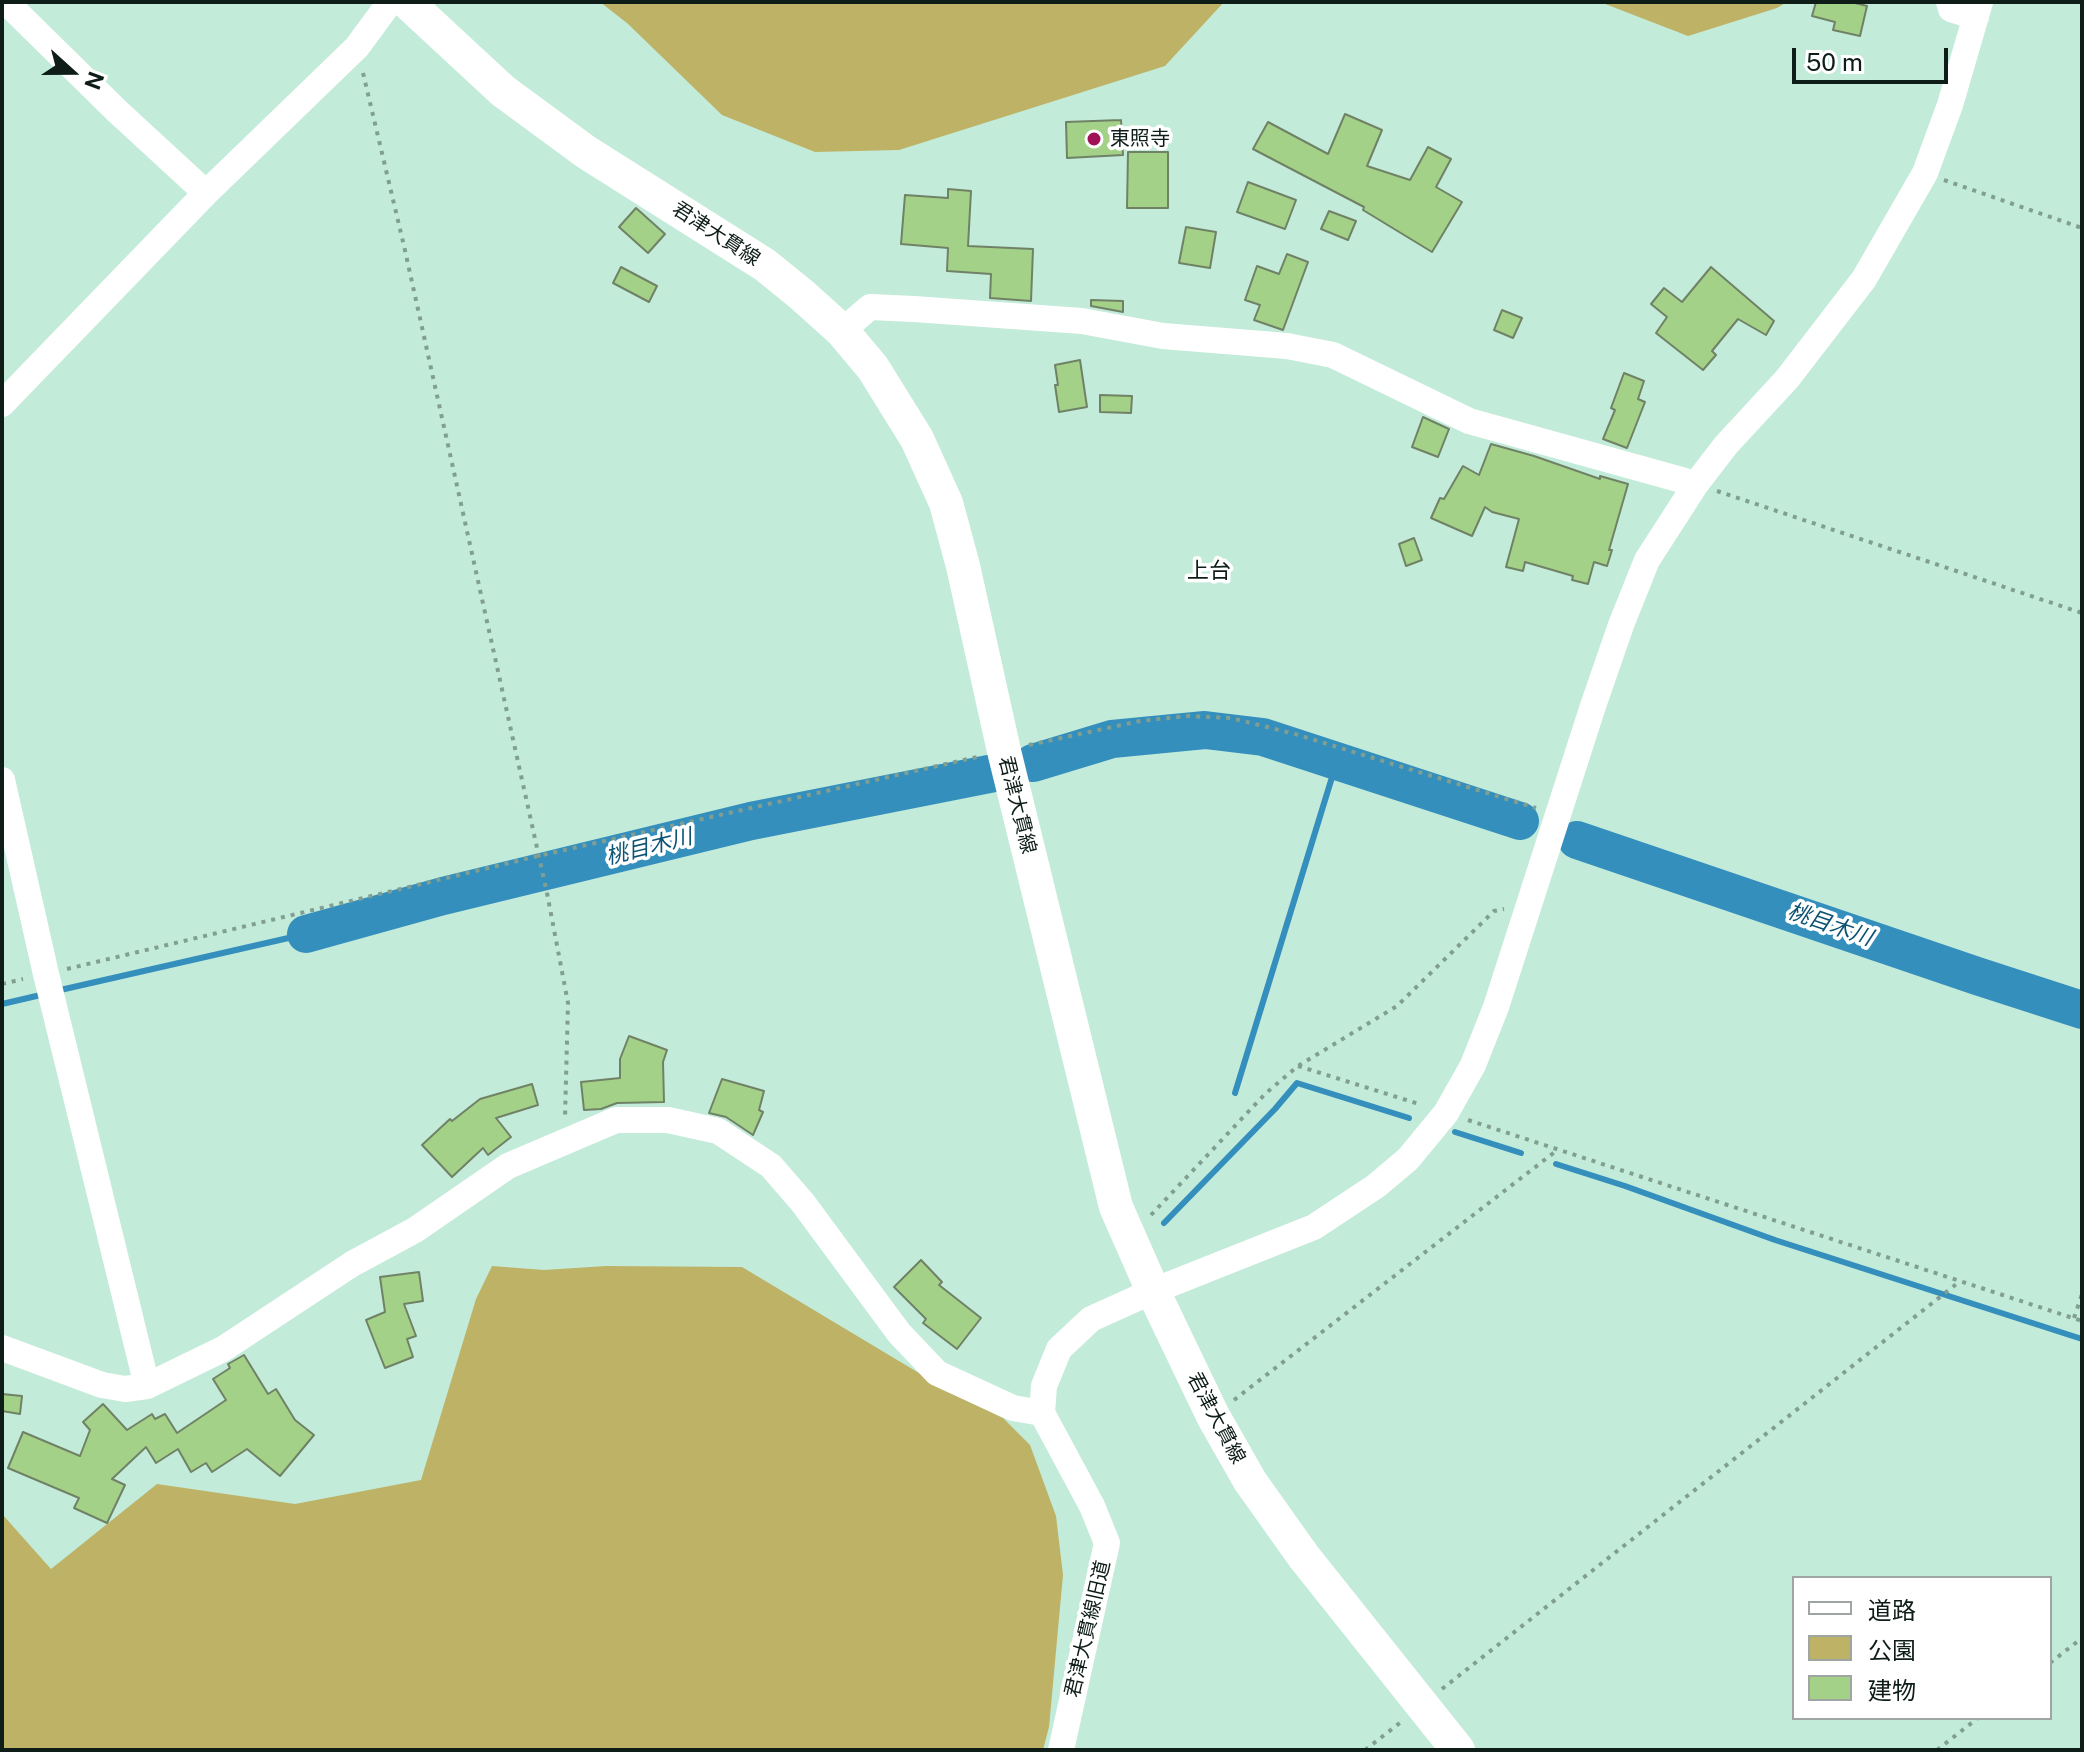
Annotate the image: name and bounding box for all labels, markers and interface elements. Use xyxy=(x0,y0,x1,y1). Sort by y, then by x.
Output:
north arrow xyxy=(32,32,112,112)
scale bar xyxy=(1796,32,1952,82)
text: 50 m xyxy=(1806,48,1863,76)
text: N xyxy=(79,68,110,93)
place label: 東照寺 xyxy=(1110,127,1170,151)
marker: 東照寺 xyxy=(1085,130,1103,148)
street label: 君津大貫線 xyxy=(668,197,764,271)
district label: 上台 xyxy=(1187,558,1231,584)
street label: 君津大貫線 xyxy=(993,754,1041,856)
water label: 桃目木川 xyxy=(603,824,695,870)
water label: 桃目木川 xyxy=(1784,898,1876,952)
street label: 君津大貫線 xyxy=(1182,1368,1250,1468)
street label: 君津大貫線旧道 xyxy=(1061,1558,1115,1700)
legend xyxy=(1792,1576,2052,1720)
text: 道路 xyxy=(1868,1596,1916,1624)
text: 公園 xyxy=(1868,1636,1916,1664)
text: 建物 xyxy=(1868,1676,1916,1704)

